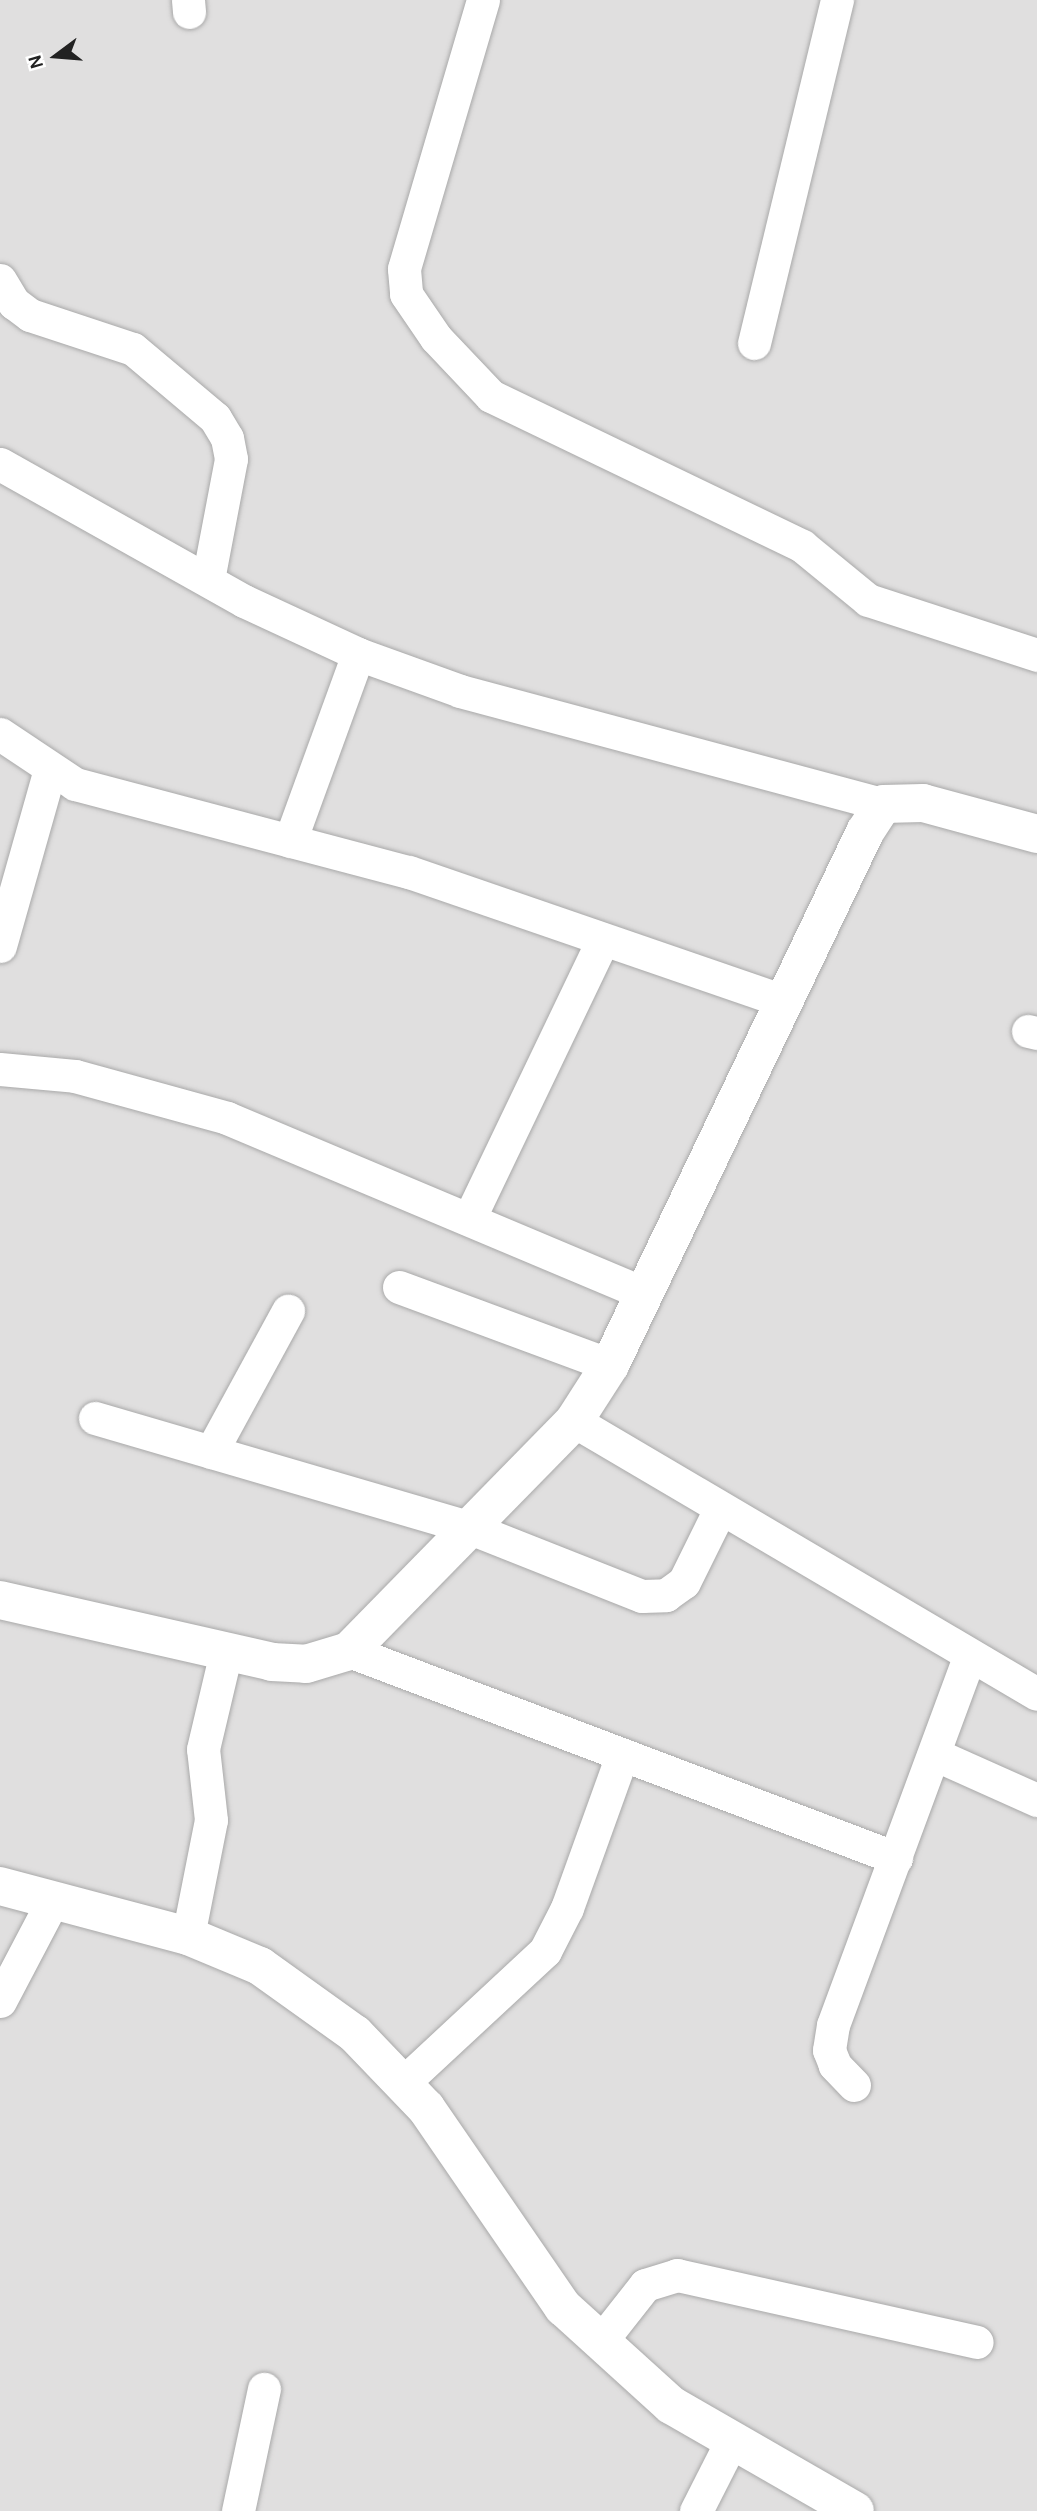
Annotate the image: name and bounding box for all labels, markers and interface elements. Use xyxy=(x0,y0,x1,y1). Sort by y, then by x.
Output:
north arrow xyxy=(21,21,91,91)
text: N xyxy=(23,52,48,71)

